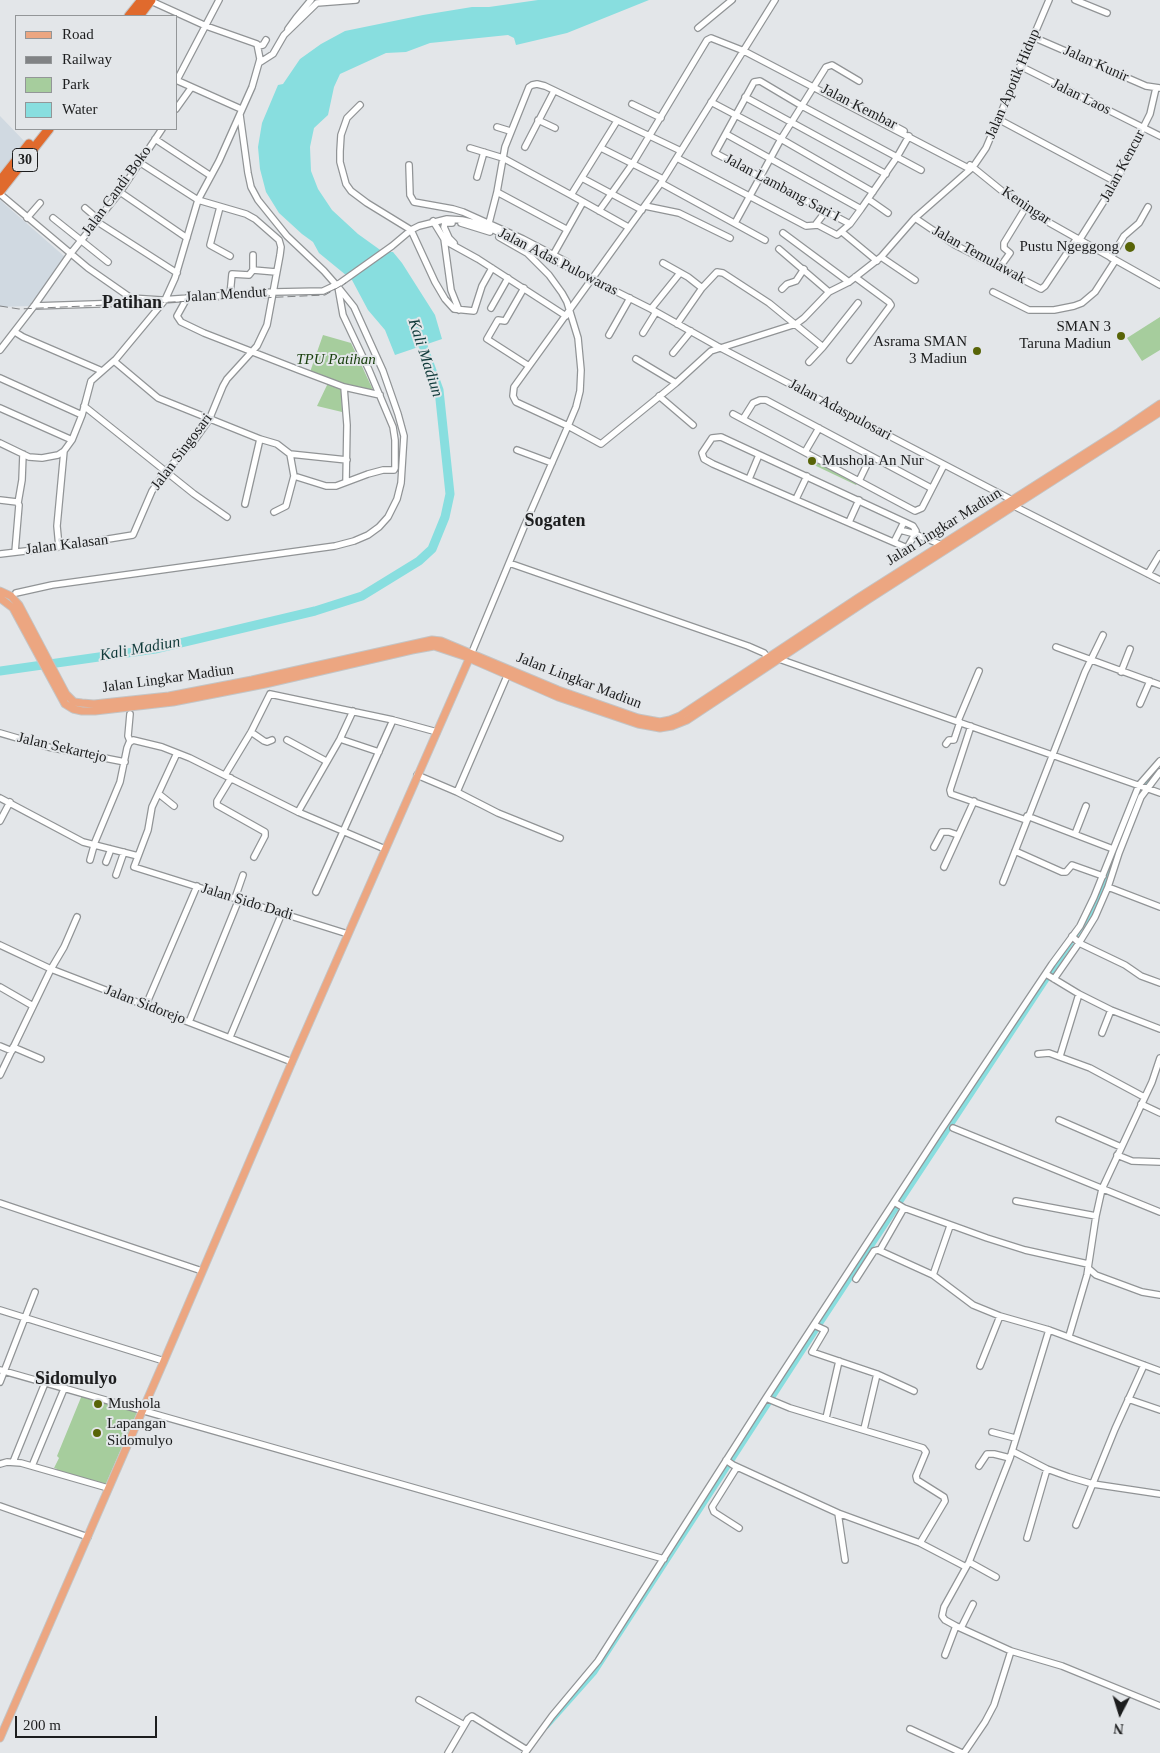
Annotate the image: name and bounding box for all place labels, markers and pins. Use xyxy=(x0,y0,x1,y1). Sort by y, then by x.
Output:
place label: Pustu Ngeggong xyxy=(1019,238,1119,256)
marker: Pustu Ngeggong xyxy=(1123,240,1137,254)
place label: SMAN 3 Taruna Madiun xyxy=(1019,318,1111,353)
marker: SMAN 3 Taruna Madiun xyxy=(1115,330,1127,342)
place label: Asrama SMAN 3 Madiun xyxy=(873,333,967,368)
marker: Asrama SMAN 3 Madiun xyxy=(971,345,983,357)
place label: Mushola An Nur xyxy=(822,452,924,470)
marker: Mushola An Nur xyxy=(806,455,818,467)
place label: Mushola xyxy=(108,1395,160,1413)
marker: Mushola xyxy=(92,1398,104,1410)
place label: Lapangan Sidomulyo xyxy=(107,1415,173,1450)
marker: Lapangan Sidomulyo xyxy=(91,1427,103,1439)

